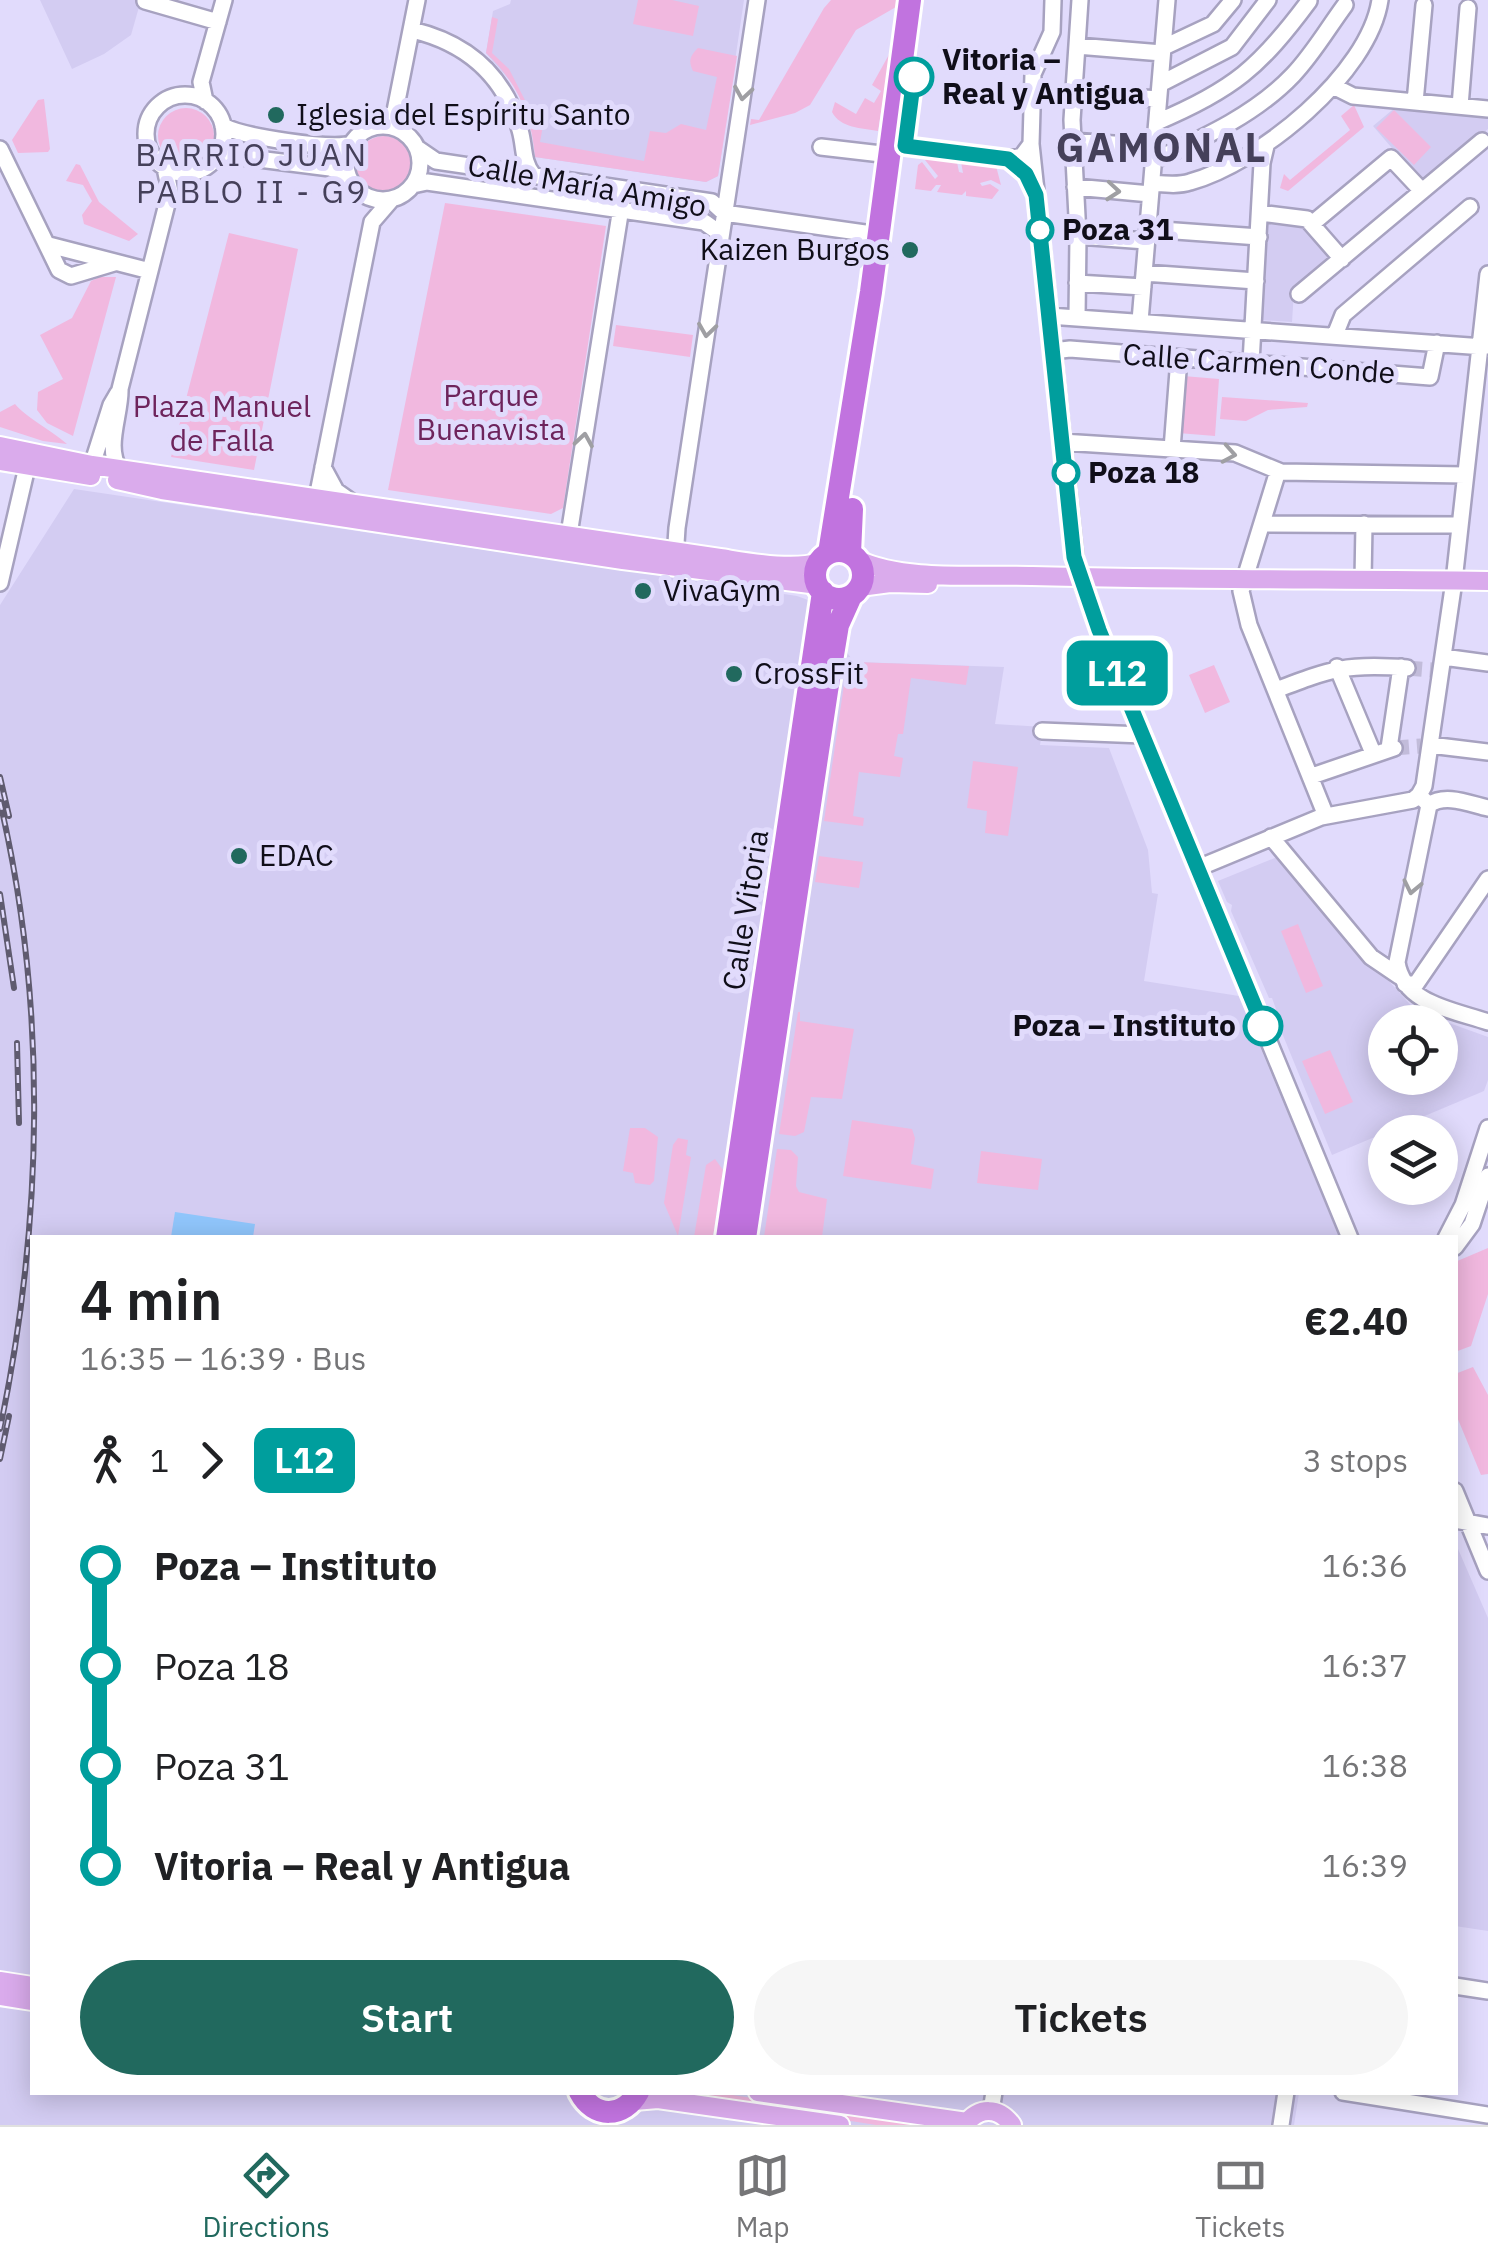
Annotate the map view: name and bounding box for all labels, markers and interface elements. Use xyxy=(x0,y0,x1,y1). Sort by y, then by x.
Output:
place label: Vitoria – Real y Antigua xyxy=(942,39,1145,112)
marker: Vitoria – Real y Antigua xyxy=(895,58,933,96)
one-way arrow xyxy=(734,84,755,101)
place label: Iglesia del Espíritu Santo xyxy=(296,94,631,133)
marker: Iglesia del Espíritu Santo xyxy=(265,104,287,126)
district label: GAMONAL xyxy=(1056,121,1268,173)
district label: BARRIO JUAN PABLO II - G9 xyxy=(135,133,369,212)
street label: Calle María Amigo xyxy=(465,144,710,225)
one-way arrow xyxy=(1105,179,1121,201)
place label: Poza 31 xyxy=(1062,209,1173,248)
marker: Poza 31 xyxy=(1027,217,1053,243)
place label: Kaizen Burgos xyxy=(700,229,890,268)
marker: Kaizen Burgos xyxy=(899,239,921,261)
one-way arrow xyxy=(697,322,718,338)
street label: Calle Carmen Conde xyxy=(1121,334,1397,391)
park label: Parque Buenavista xyxy=(416,375,566,448)
park label: Plaza Manuel de Falla xyxy=(133,386,311,459)
one-way arrow xyxy=(573,431,594,448)
one-way arrow xyxy=(1221,443,1237,464)
place label: Poza 18 xyxy=(1088,452,1199,491)
marker: Poza 18 xyxy=(1053,460,1079,486)
place label: VivaGym xyxy=(663,570,781,609)
marker: VivaGym xyxy=(632,580,654,602)
line badge: L12 xyxy=(1060,640,1174,706)
text: L12 xyxy=(1087,650,1147,696)
place label: CrossFit xyxy=(754,653,864,692)
marker: CrossFit xyxy=(723,663,745,685)
street label: Calle Vitoria xyxy=(713,827,776,993)
place label: EDAC xyxy=(259,835,334,874)
marker: EDAC xyxy=(228,845,250,867)
one-way arrow xyxy=(1403,878,1424,895)
place label: Poza – Instituto xyxy=(1012,1005,1236,1044)
map controls xyxy=(1368,1005,1458,1205)
button: locate xyxy=(1368,1005,1458,1095)
marker: Poza – Instituto xyxy=(1244,1007,1282,1045)
button: layers xyxy=(1368,1115,1458,1205)
text: 4 min xyxy=(80,1264,222,1335)
text: €2.40 xyxy=(1304,1296,1408,1345)
text: 16:35 – 16:39 · Bus xyxy=(80,1337,366,1379)
icon: walk xyxy=(80,1433,135,1488)
icon: forward xyxy=(184,1433,239,1488)
text: L12 xyxy=(274,1437,335,1483)
text: 1 xyxy=(150,1439,169,1481)
text: 3 stops xyxy=(1303,1439,1408,1481)
text: Poza – Instituto xyxy=(154,1541,437,1590)
text: 16:36 xyxy=(1322,1544,1408,1586)
text: Poza 18 xyxy=(154,1641,290,1690)
text: 16:37 xyxy=(1322,1644,1408,1686)
text: Poza 31 xyxy=(154,1741,290,1790)
text: 16:38 xyxy=(1322,1744,1408,1786)
text: Vitoria – Real y Antigua xyxy=(154,1841,570,1890)
text: 16:39 xyxy=(1322,1844,1408,1886)
button: Start xyxy=(80,1960,734,2075)
button: Tickets xyxy=(754,1960,1408,2075)
tab: Directions xyxy=(203,2148,330,2245)
tab: Map xyxy=(735,2148,790,2245)
tab: Tickets xyxy=(1195,2148,1285,2245)

